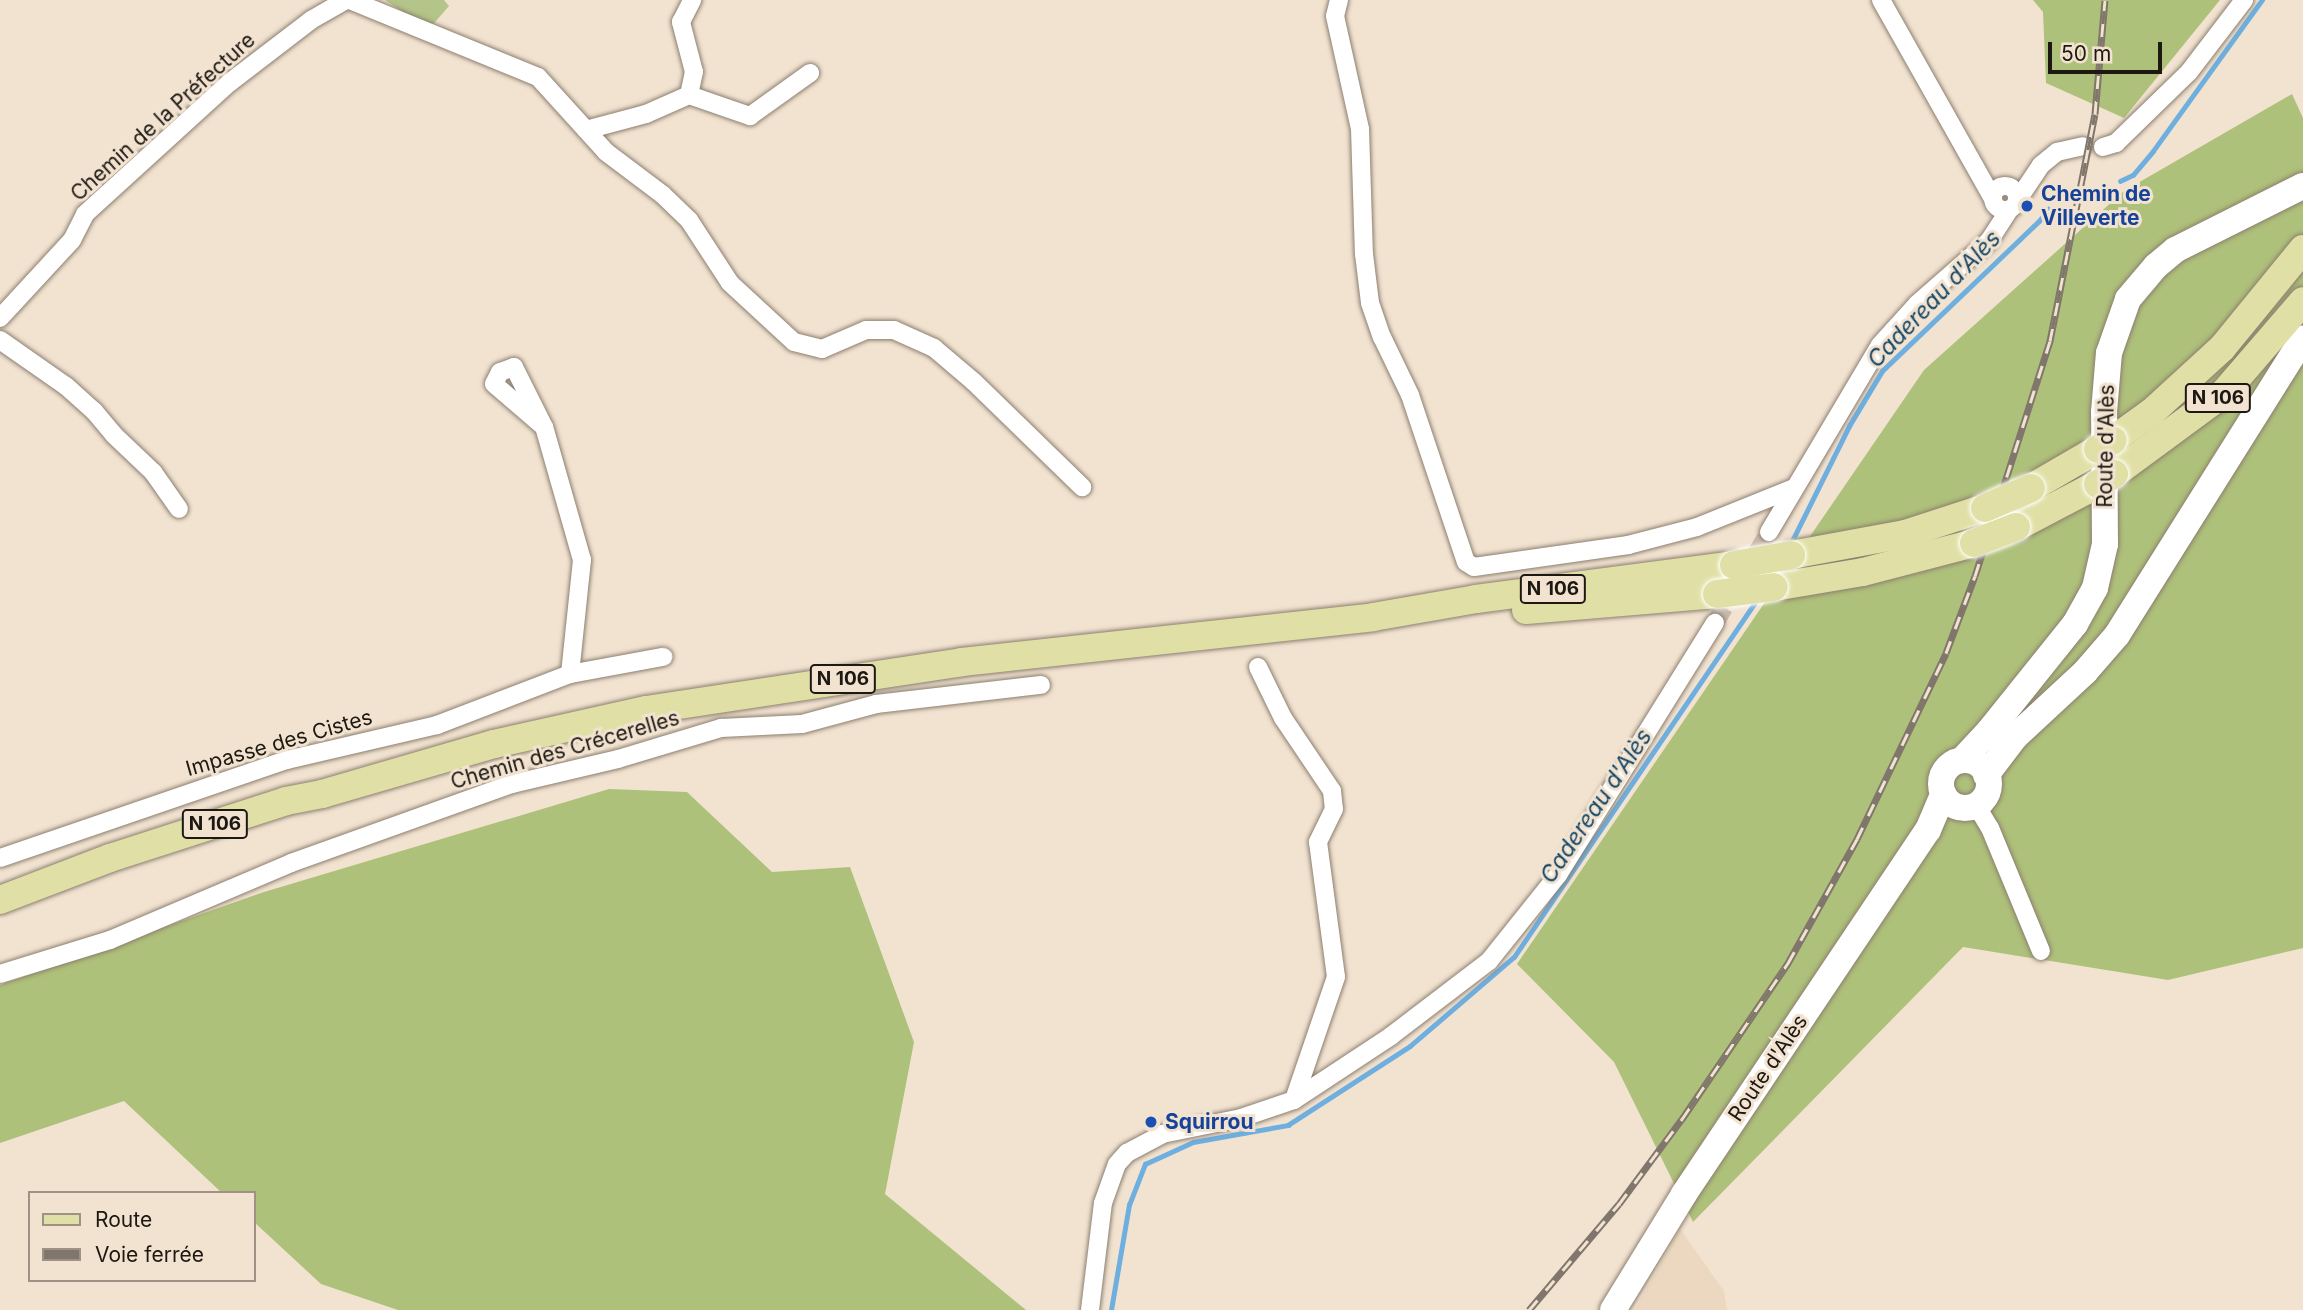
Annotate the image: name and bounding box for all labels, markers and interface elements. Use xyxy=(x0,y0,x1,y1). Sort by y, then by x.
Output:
street label: Chemin de la Préfecture xyxy=(66,28,260,206)
scale bar xyxy=(2051,28,2165,72)
text: 50 m xyxy=(2061,41,2111,66)
place label: Chemin de Villeverte xyxy=(2041,181,2151,231)
marker: Chemin de Villeverte xyxy=(2019,198,2035,214)
water label: Cadereau d'Alès xyxy=(1862,225,2006,373)
road number: N 106 xyxy=(2185,382,2251,414)
street label: Route d'Alès xyxy=(2092,384,2120,508)
road number: N 106 xyxy=(1520,574,1586,604)
road number: N 106 xyxy=(810,664,876,694)
street label: Impasse des Cistes xyxy=(183,704,375,782)
street label: Chemin des Crécerelles xyxy=(448,705,682,795)
water label: Cadereau d'Alès xyxy=(1534,724,1658,888)
road number: N 106 xyxy=(182,808,248,839)
street label: Route d'Alès xyxy=(1723,1010,1813,1126)
place label: Squirrou xyxy=(1165,1109,1253,1135)
marker: Squirrou xyxy=(1143,1114,1159,1130)
legend xyxy=(28,1191,256,1282)
text: Route xyxy=(95,1207,152,1232)
text: Voie ferrée xyxy=(95,1242,204,1267)

